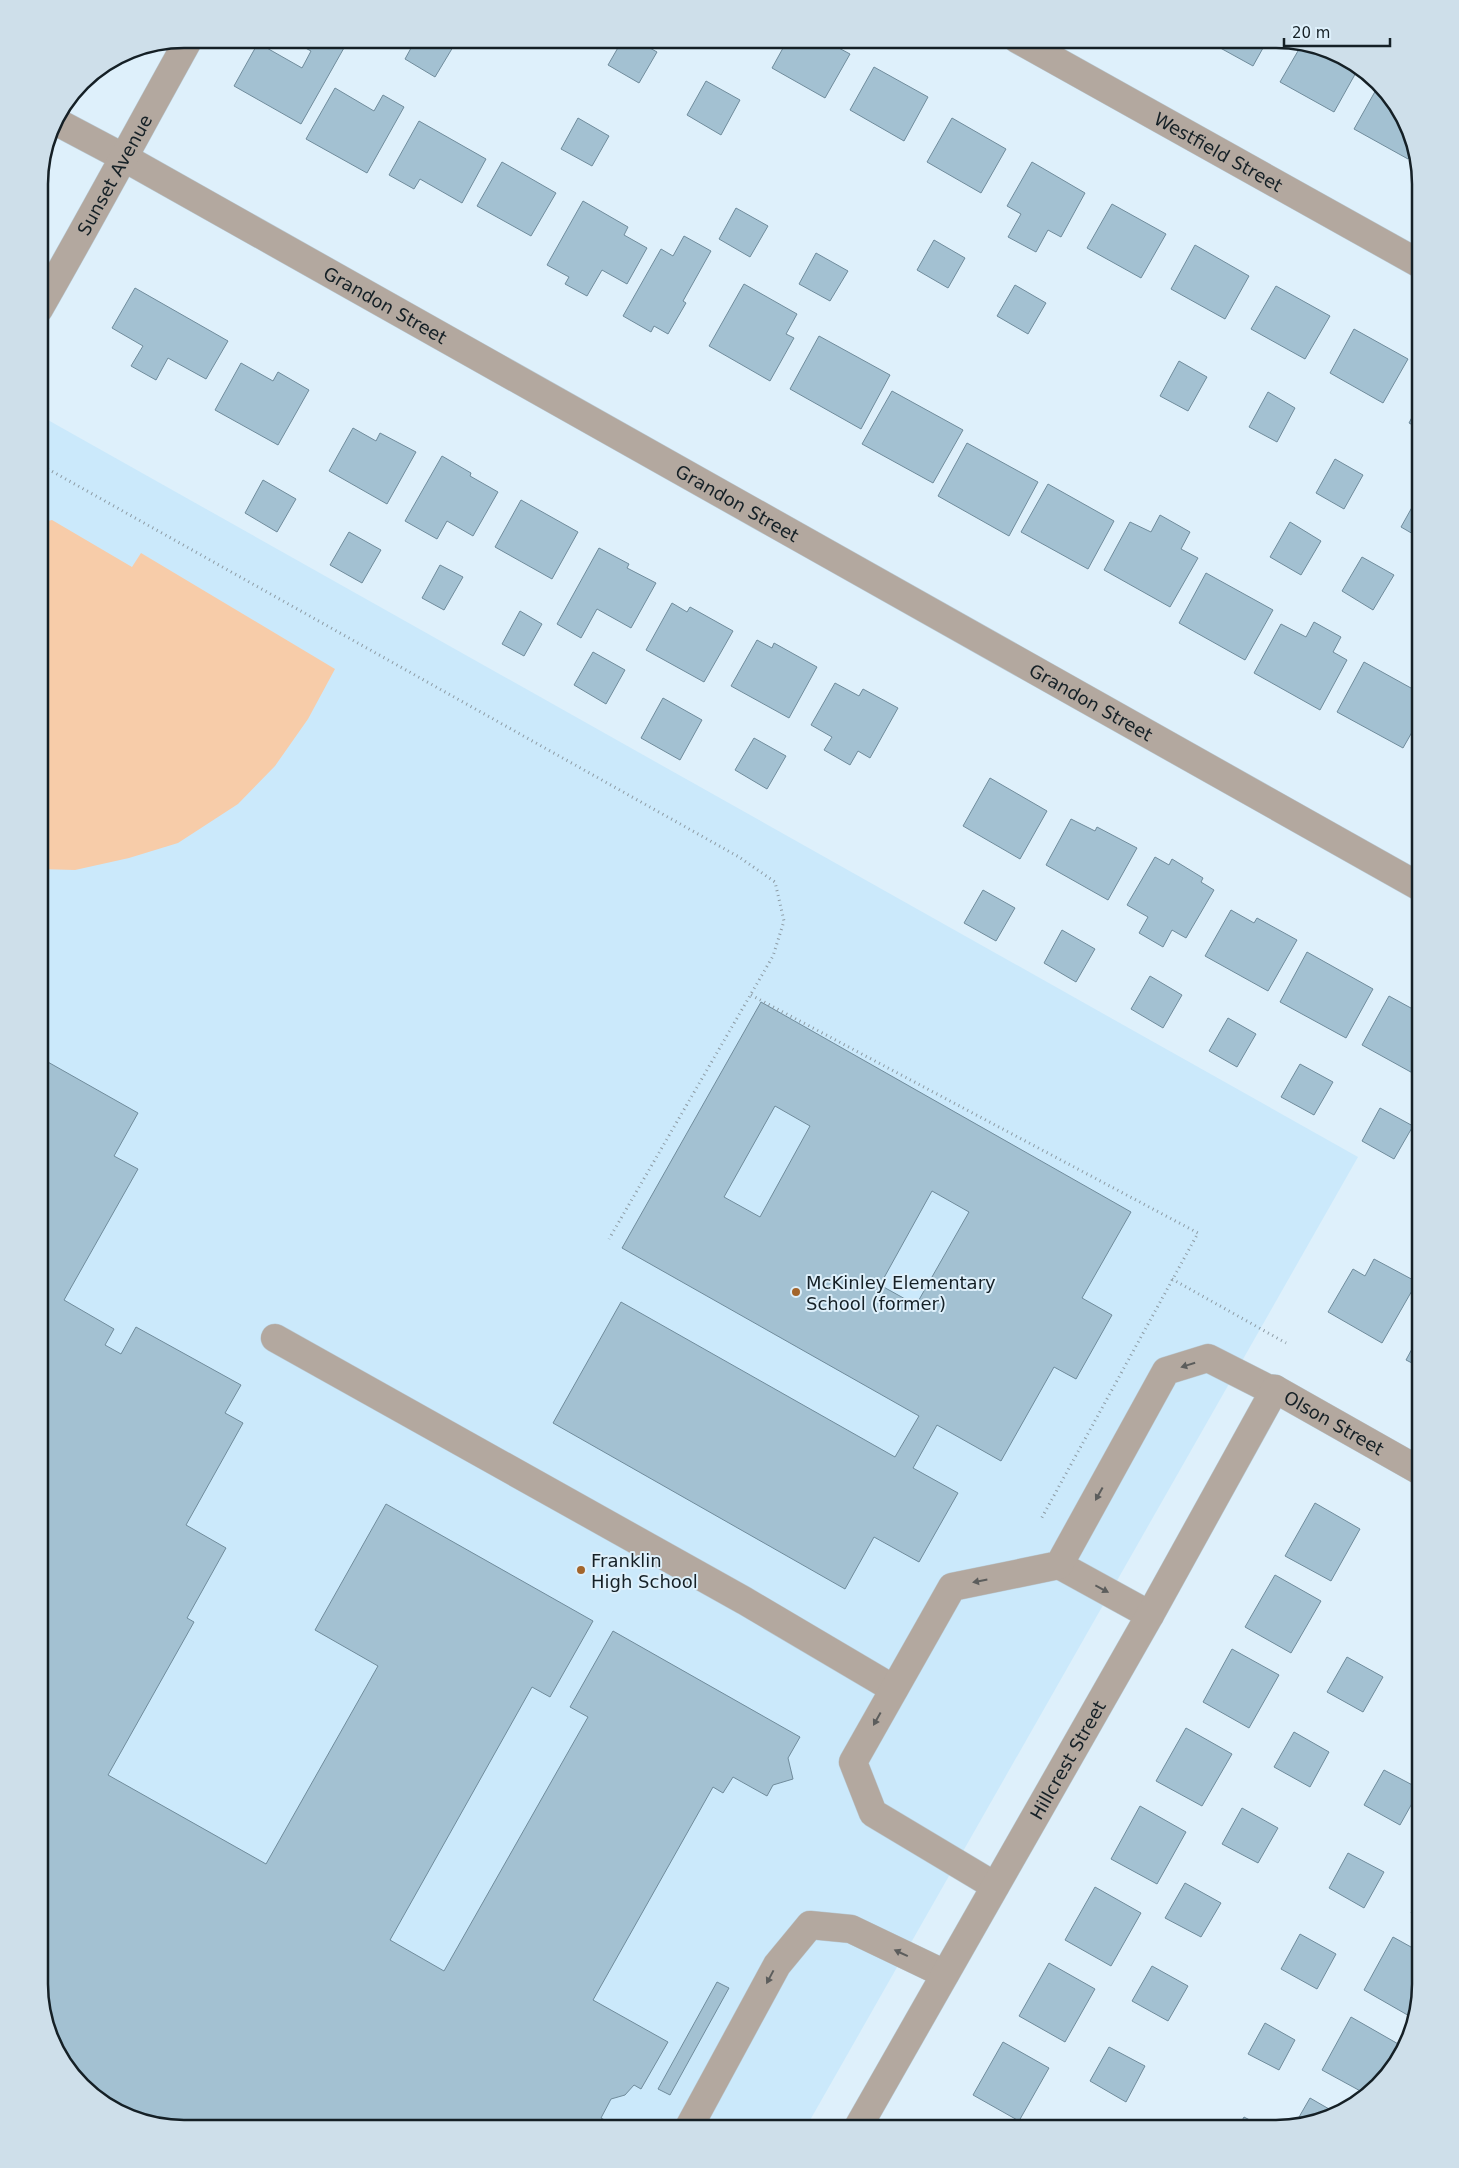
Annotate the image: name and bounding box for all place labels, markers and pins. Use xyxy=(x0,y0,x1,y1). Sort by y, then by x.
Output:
place label: McKinley Elementary School (former) xyxy=(806,1272,996,1314)
marker: McKinley Elementary School (former) xyxy=(790,1286,802,1298)
place label: Franklin High School xyxy=(591,1550,698,1592)
marker: Franklin High School xyxy=(575,1564,587,1576)

